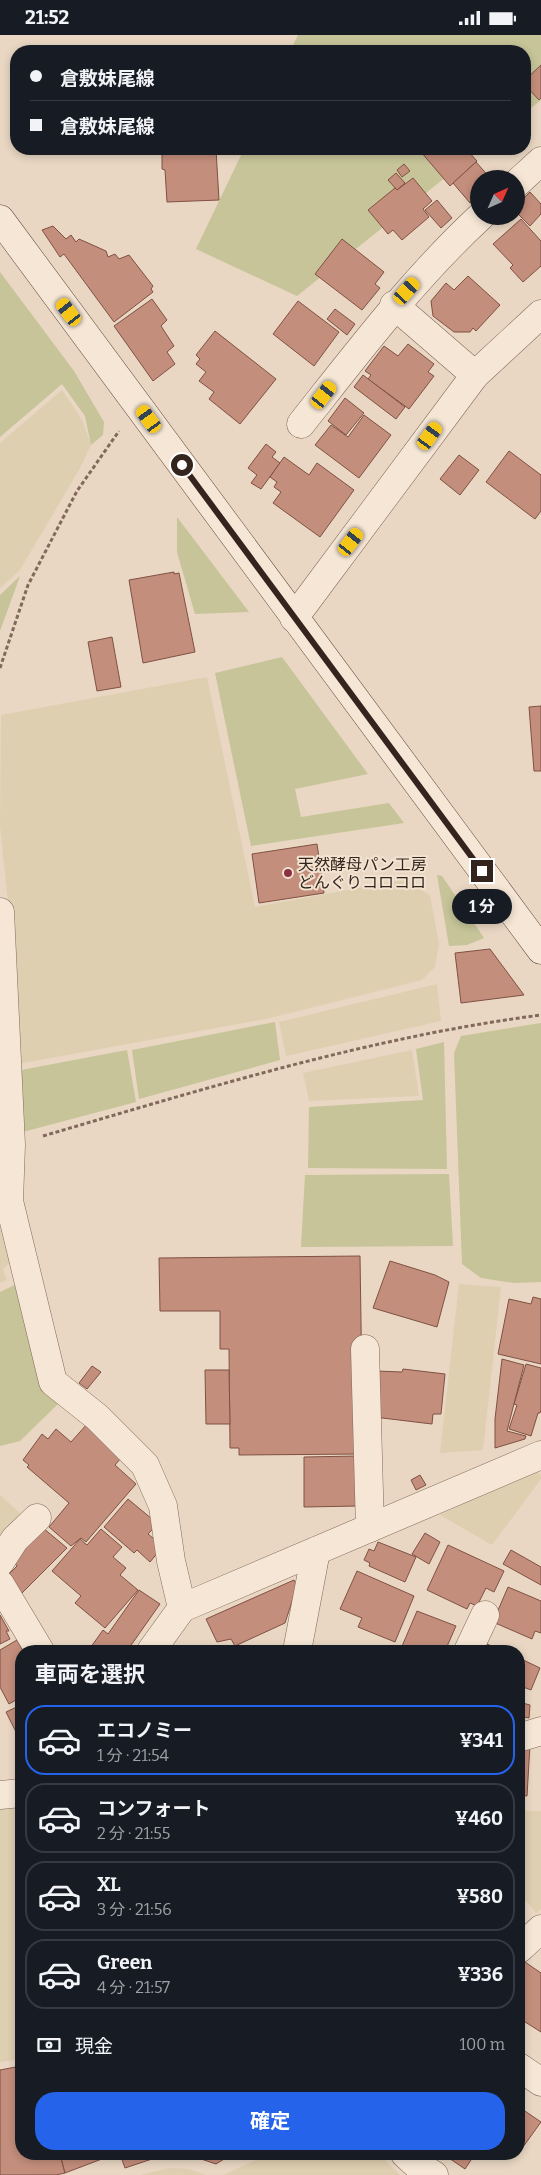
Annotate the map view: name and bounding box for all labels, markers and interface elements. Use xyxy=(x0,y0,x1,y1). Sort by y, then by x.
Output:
text: 21:52 xyxy=(25,6,69,29)
text: 倉敷妹尾線 xyxy=(60,67,155,90)
text: 倉敷妹尾線 xyxy=(60,115,155,138)
north arrow xyxy=(470,170,525,225)
map controls xyxy=(470,170,525,225)
car xyxy=(391,275,422,307)
car xyxy=(53,296,84,328)
car xyxy=(308,379,339,411)
car xyxy=(134,402,163,436)
car xyxy=(415,419,444,453)
route start xyxy=(171,454,193,476)
car xyxy=(335,526,366,558)
place label: 天然酵母パン工房 どんぐりコロコロ xyxy=(298,855,427,892)
route end xyxy=(471,860,493,882)
marker: 天然酵母パン工房 どんぐりコロコロ xyxy=(282,867,294,879)
callout: 1 分 xyxy=(452,889,512,923)
text: 1 分 xyxy=(469,897,495,916)
text: 車両を選択 xyxy=(35,1661,145,1688)
icon: car xyxy=(37,1718,82,1763)
text: エコノミー xyxy=(97,1719,192,1742)
text: ¥341 xyxy=(460,1729,503,1752)
text: 1 分 · 21:54 xyxy=(97,1746,169,1765)
icon: car xyxy=(37,1796,82,1841)
text: コンフォート xyxy=(97,1797,210,1820)
text: ¥460 xyxy=(455,1807,503,1830)
text: 2 分 · 21:55 xyxy=(97,1824,170,1843)
text: XL xyxy=(97,1873,121,1896)
icon: car xyxy=(37,1874,82,1919)
text: ¥580 xyxy=(456,1885,503,1908)
text: 3 分 · 21:56 xyxy=(97,1900,172,1919)
text: Green xyxy=(97,1951,152,1974)
icon: car xyxy=(37,1952,82,1997)
text: ¥336 xyxy=(457,1963,503,1986)
text: 4 分 · 21:57 xyxy=(97,1978,170,1997)
icon: cash xyxy=(35,2031,63,2059)
text: 現金 xyxy=(75,2035,113,2058)
text: 100 m xyxy=(460,2035,505,2054)
button: 確定 xyxy=(35,2092,505,2150)

